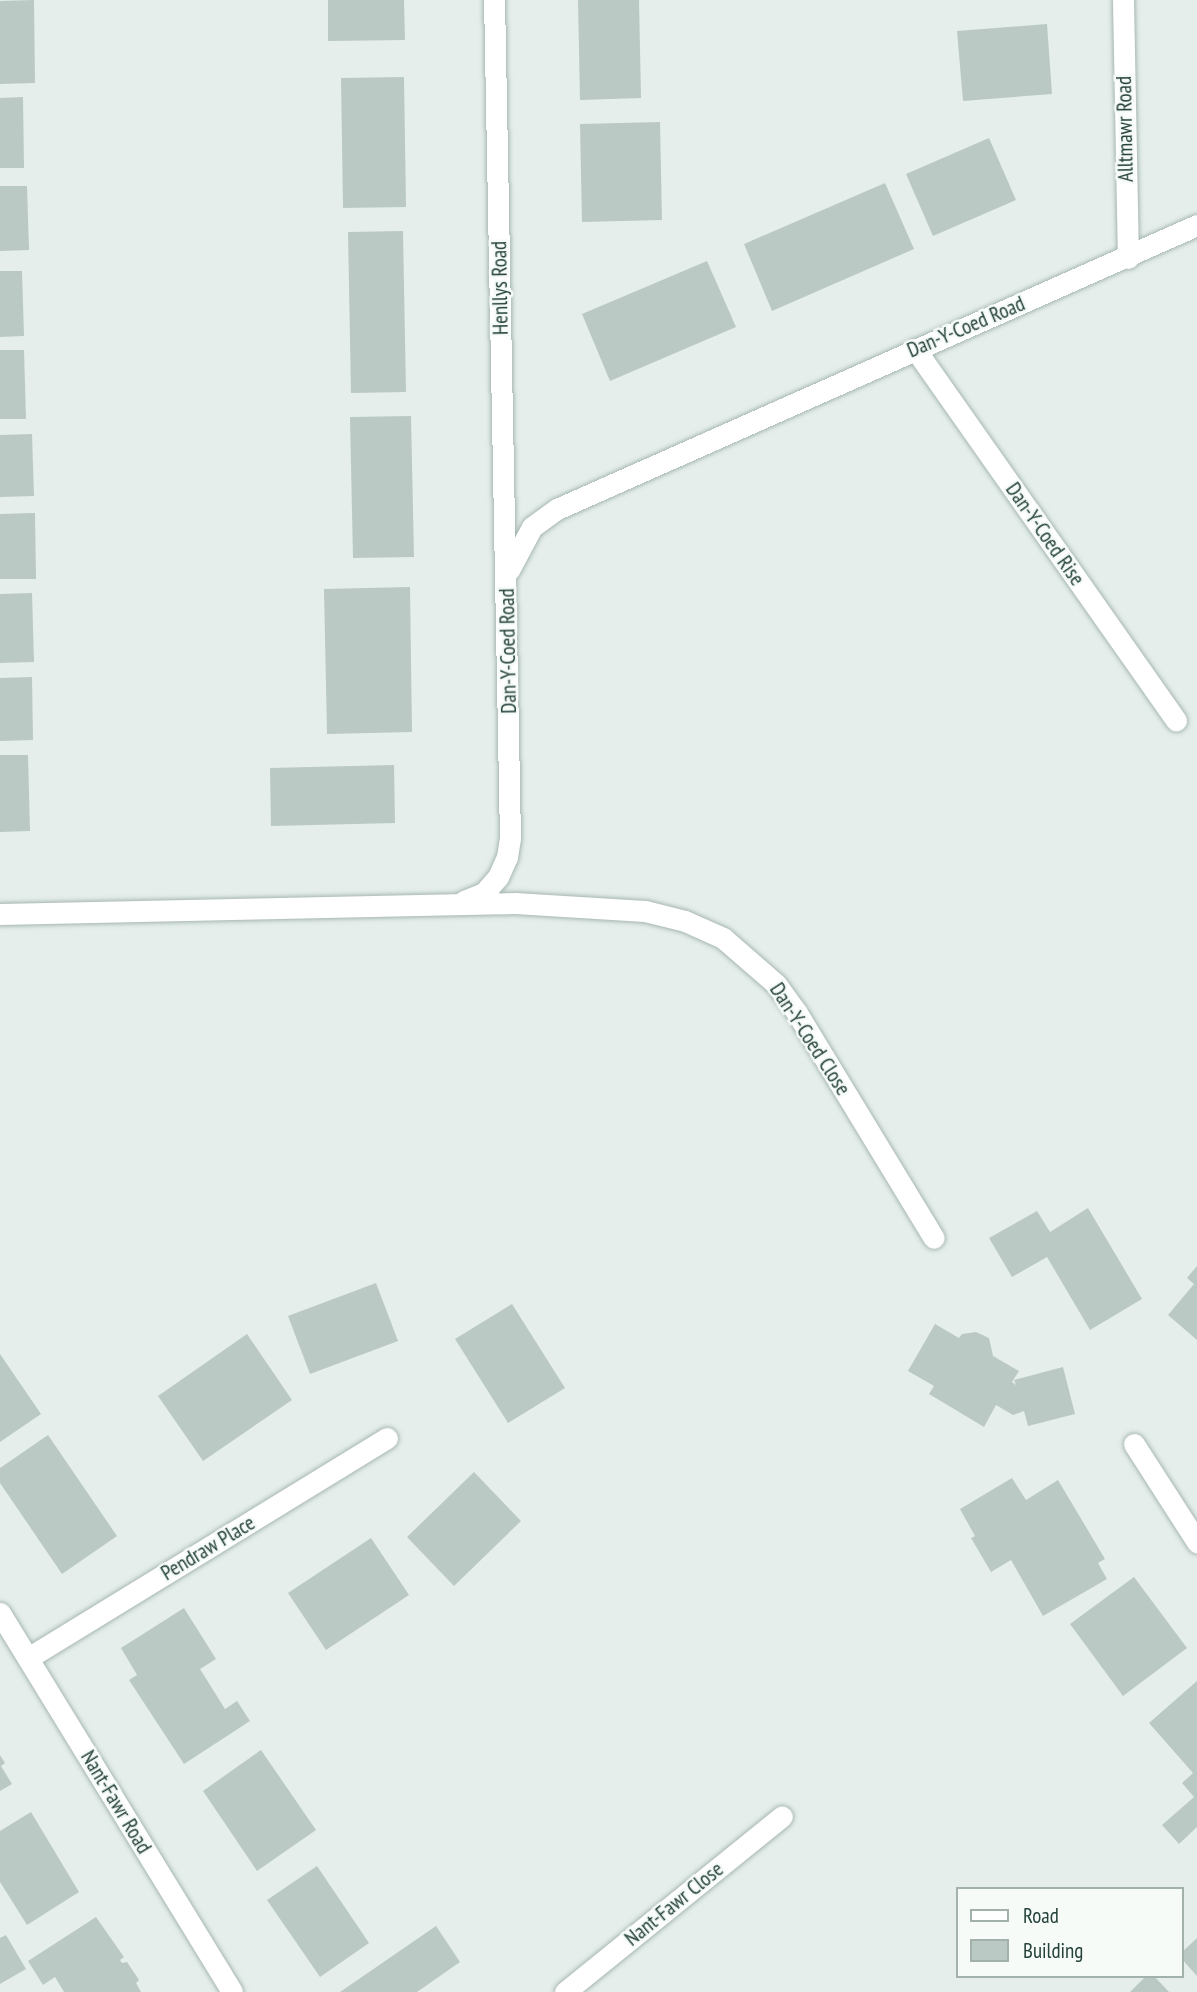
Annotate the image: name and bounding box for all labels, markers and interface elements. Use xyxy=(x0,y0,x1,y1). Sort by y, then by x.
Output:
street label: Alltmawr Road xyxy=(1111,76,1139,182)
street label: Henllys Road xyxy=(487,241,513,335)
street label: Dan-Y-Coed Road xyxy=(903,291,1029,363)
street label: Dan-Y-Coed Rise xyxy=(1000,478,1090,590)
street label: Dan-Y-Coed Road xyxy=(494,588,522,714)
street label: Dan-Y-Coed Close xyxy=(764,978,856,1100)
street label: Pendraw Place xyxy=(156,1510,260,1586)
street label: Nant-Fawr Road xyxy=(75,1746,157,1858)
street label: Nant-Fawr Close xyxy=(620,1857,728,1951)
legend xyxy=(956,1887,1183,1978)
text: Road xyxy=(1023,1902,1059,1929)
text: Building xyxy=(1023,1937,1083,1964)

